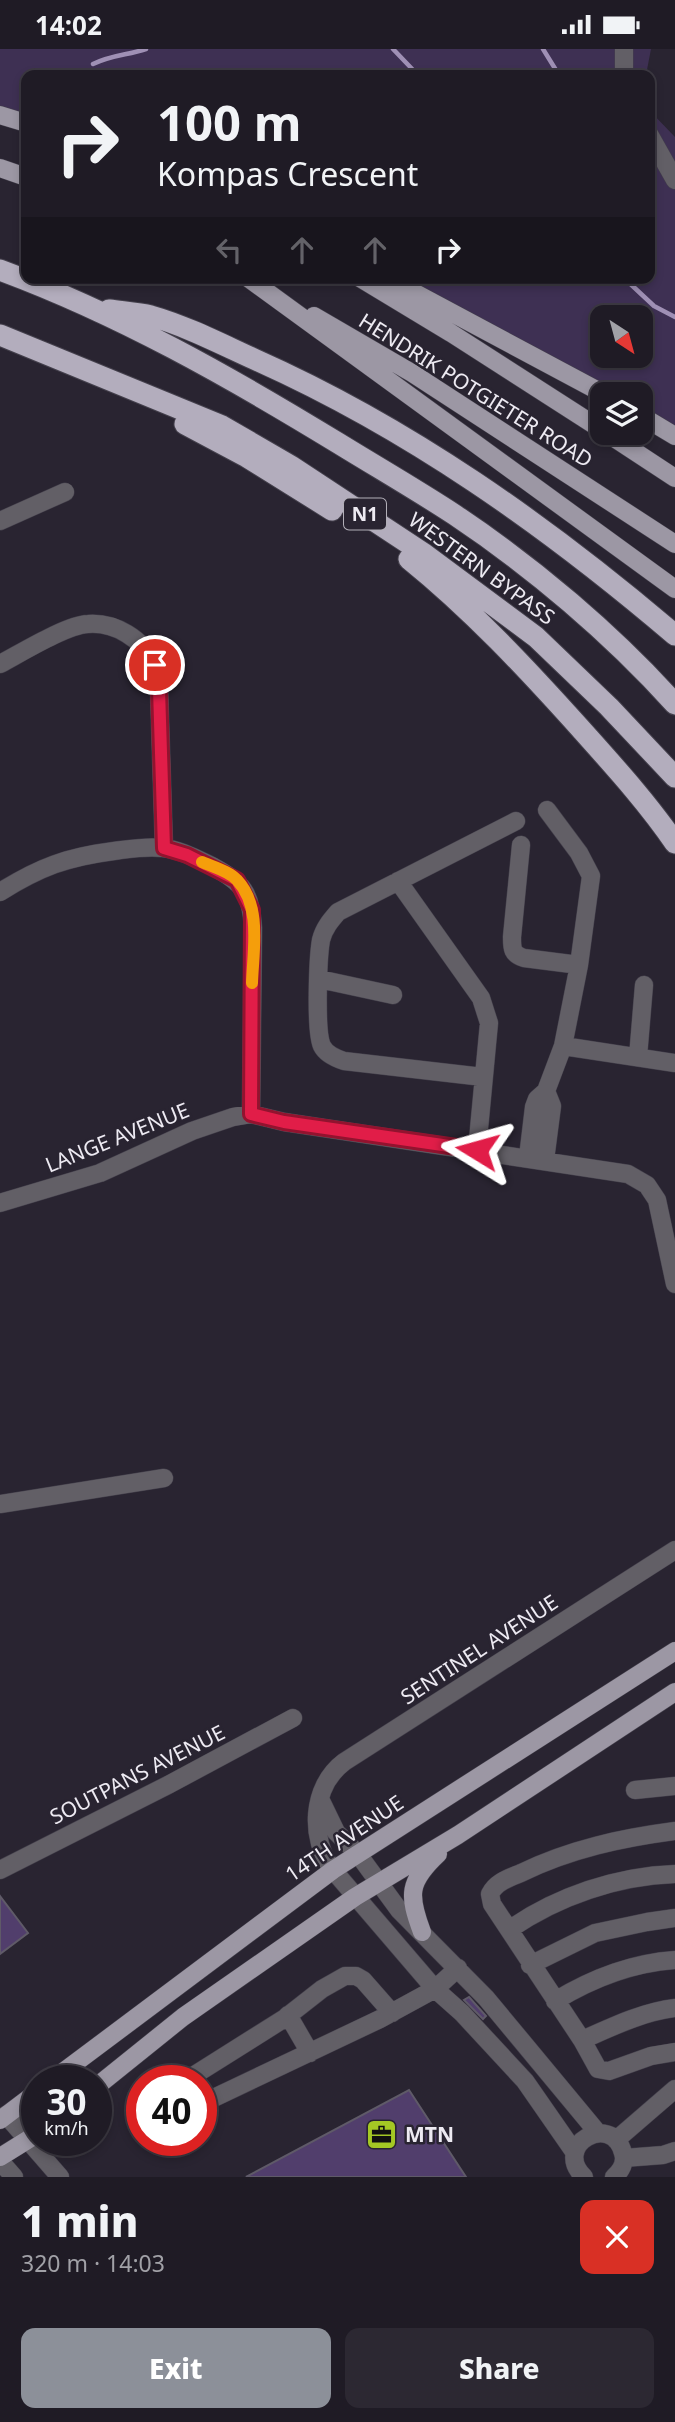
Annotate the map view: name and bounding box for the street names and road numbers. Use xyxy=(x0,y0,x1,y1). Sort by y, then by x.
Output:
street label: HENDRIK POTGIETER ROAD xyxy=(354,306,598,474)
road number: N1 xyxy=(344,499,386,529)
street label: WESTERN BYPASS xyxy=(403,505,561,631)
street label: LANGE AVENUE xyxy=(41,1095,193,1179)
street label: SENTINEL AVENUE xyxy=(395,1588,563,1710)
street label: SOUTPANS AVENUE xyxy=(45,1718,229,1830)
street label: 14TH AVENUE xyxy=(280,1788,408,1888)

